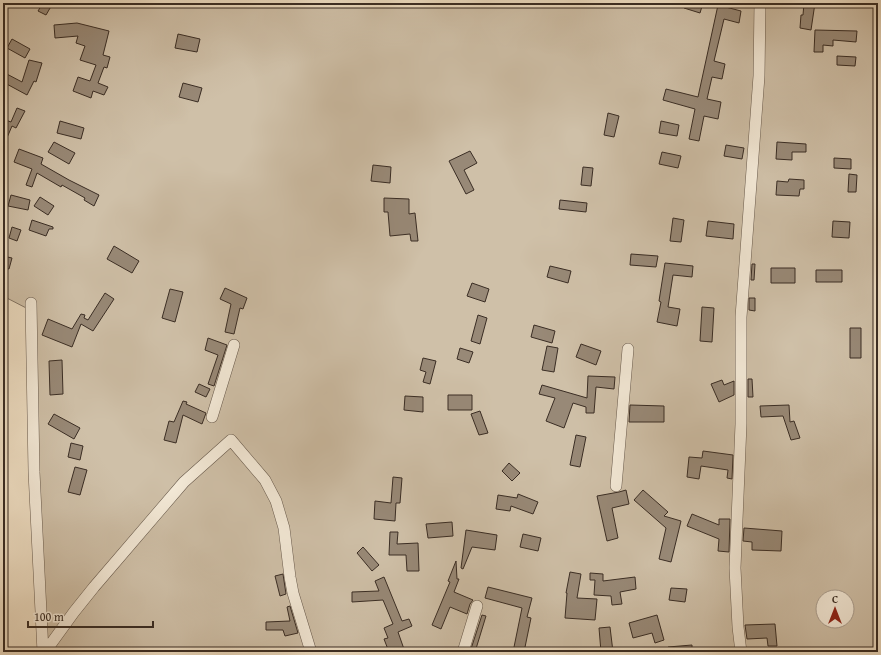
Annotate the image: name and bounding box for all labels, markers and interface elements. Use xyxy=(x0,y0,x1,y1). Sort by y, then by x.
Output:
north arrow xyxy=(815,589,855,629)
text: С xyxy=(832,591,838,607)
scale bar xyxy=(28,603,153,629)
text: 100 m xyxy=(34,608,64,625)

